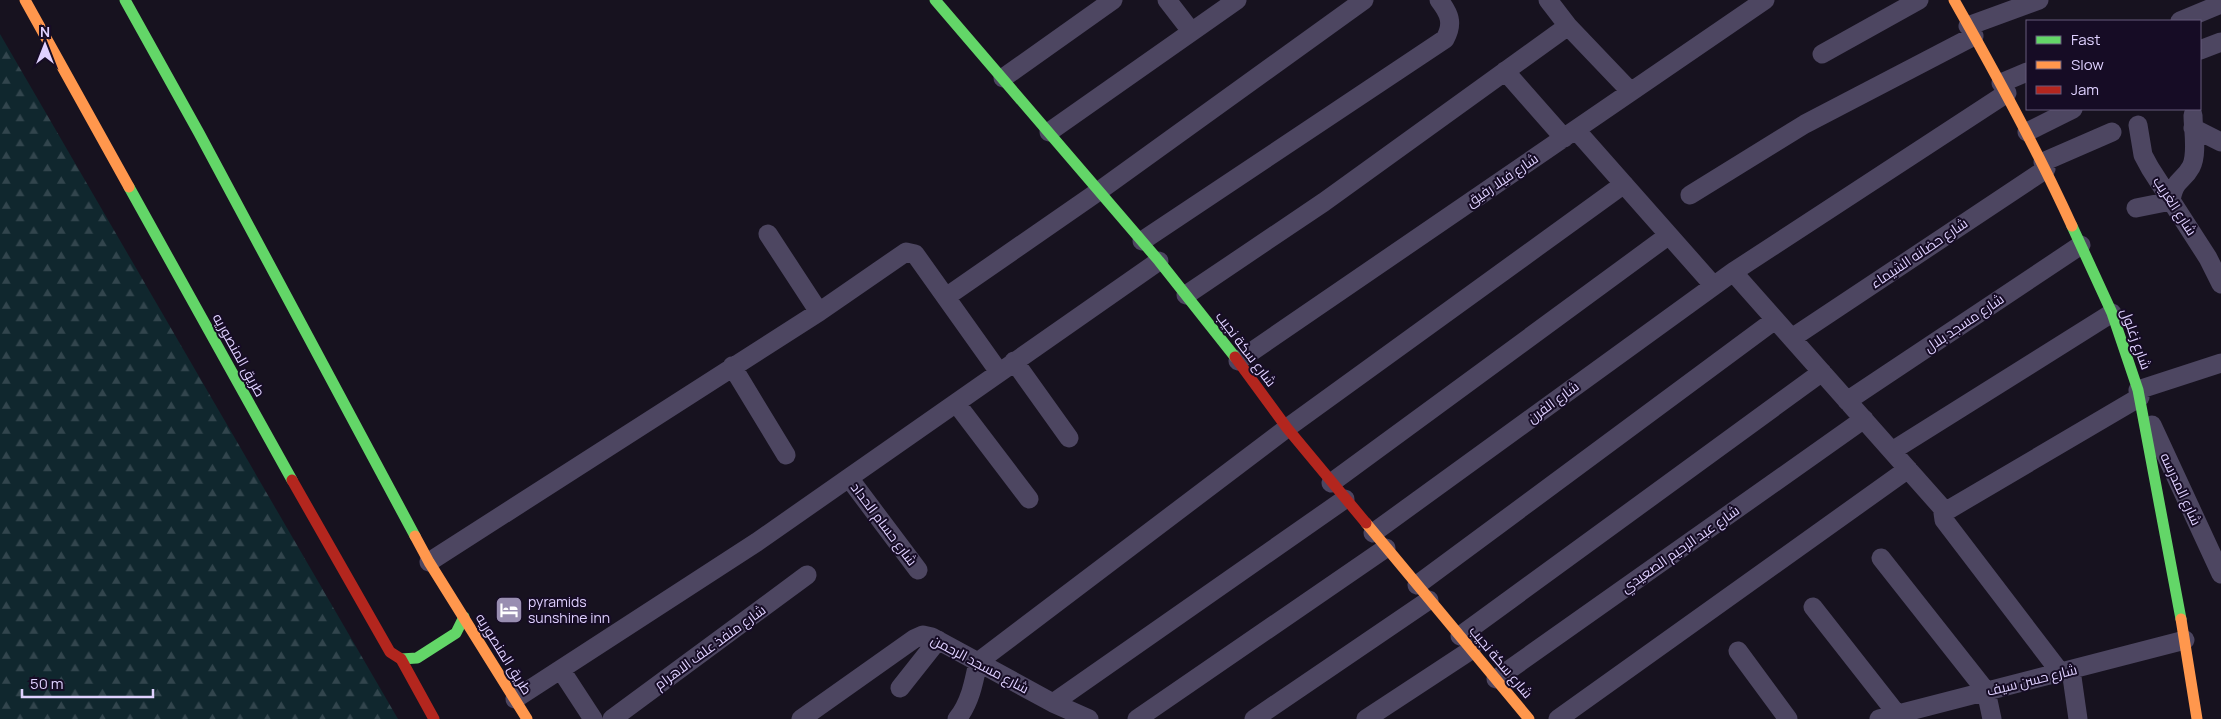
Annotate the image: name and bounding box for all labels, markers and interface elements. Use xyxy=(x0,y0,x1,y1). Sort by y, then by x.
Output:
north arrow xyxy=(20,20,70,70)
legend xyxy=(2026,20,2201,110)
text: N xyxy=(40,22,50,41)
text: Fast xyxy=(2071,29,2100,50)
text: Slow xyxy=(2071,54,2104,75)
text: Jam xyxy=(2071,79,2099,100)
street label: شارع فيلا رفيق xyxy=(1462,148,1542,211)
street label: شارع الغريب xyxy=(2149,172,2202,239)
street label: شارع حضانه الشيماء xyxy=(1866,213,1971,292)
street label: شارع مسجد بلال xyxy=(1920,289,2007,356)
street label: شارع زغلول xyxy=(2117,306,2156,372)
street label: شارع سكة نجيب xyxy=(1212,307,1281,390)
street label: طريق المنصوريه xyxy=(209,310,270,400)
street label: شارع الفرن xyxy=(1523,376,1583,427)
street label: شارع المدرسه xyxy=(2156,450,2207,528)
street label: شارع حسام الحداد xyxy=(846,478,922,570)
street label: شارع عبد الرحيم الصعيدي xyxy=(1617,500,1745,599)
place label: pyramids sunshine inn xyxy=(528,592,610,627)
hotel icon: pyramids sunshine inn xyxy=(494,595,524,625)
street label: شارع منفذ علف الاهرام xyxy=(650,600,770,694)
street label: طريق المنصوريه xyxy=(472,609,537,698)
street label: شارع سكة نجيب xyxy=(1465,621,1537,702)
street label: شارع مسجد الرحمن xyxy=(928,630,1033,697)
street label: شارع حسن سيف xyxy=(1985,659,2079,700)
scale bar xyxy=(22,666,154,698)
text: 50 m xyxy=(30,673,64,694)

